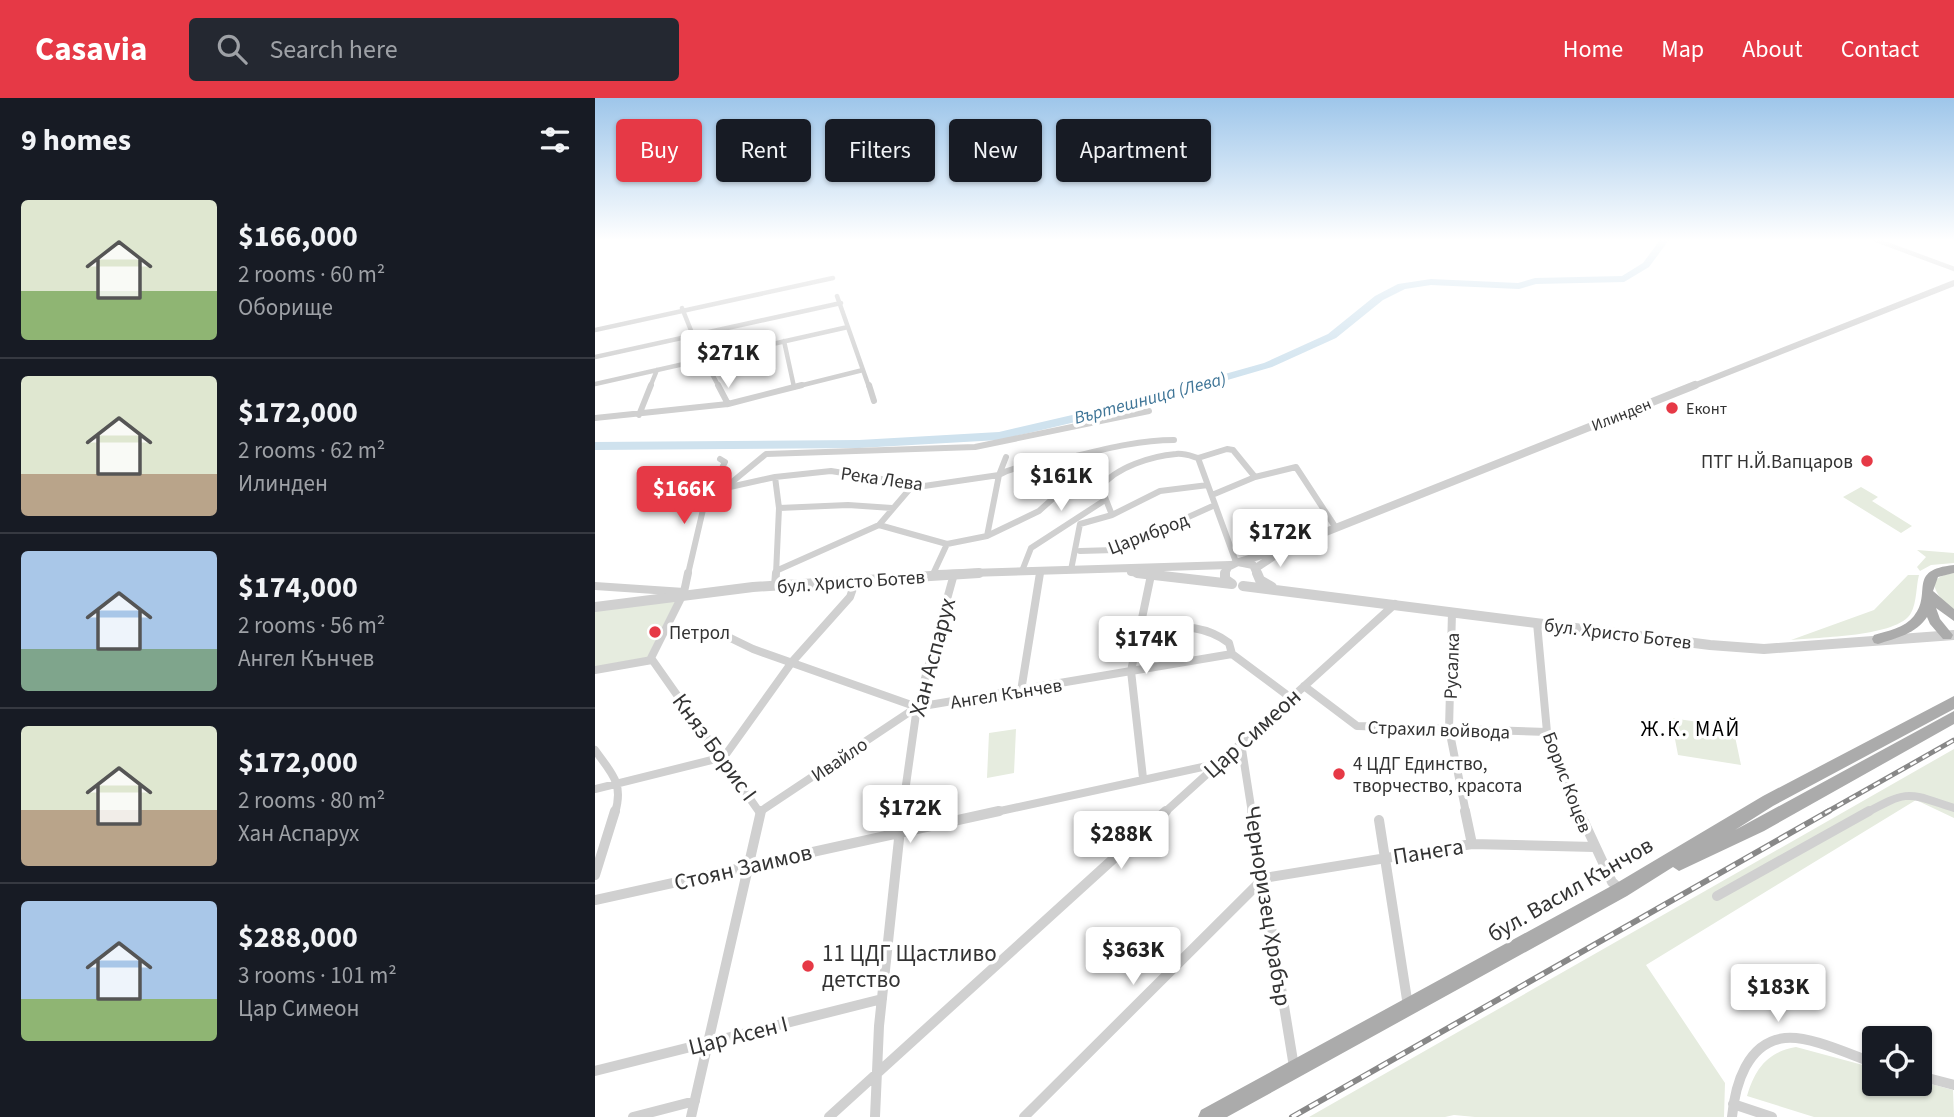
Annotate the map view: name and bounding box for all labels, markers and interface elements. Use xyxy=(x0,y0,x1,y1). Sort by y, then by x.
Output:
search box xyxy=(189,18,679,81)
text: Casavia xyxy=(35,26,147,73)
icon: search xyxy=(213,30,251,68)
text: Search here xyxy=(269,31,398,68)
text: Home xyxy=(1563,32,1623,67)
text: Map xyxy=(1661,32,1704,67)
text: About xyxy=(1742,32,1803,67)
text: Contact xyxy=(1841,32,1919,67)
text: 9 homes xyxy=(21,119,131,162)
chip: Buy xyxy=(616,119,702,182)
chip: Rent xyxy=(716,119,811,182)
chip: Filters xyxy=(825,119,935,182)
chip: New xyxy=(949,119,1042,182)
chip: Apartment xyxy=(1056,119,1211,182)
icon: filters xyxy=(536,121,574,159)
text: $166,000 xyxy=(238,215,358,258)
icon: home xyxy=(77,228,161,312)
text: 2 rooms · 60 m² xyxy=(238,258,385,291)
text: Оборище xyxy=(238,291,333,324)
pin: $271K xyxy=(679,330,777,390)
text: $271K xyxy=(697,336,759,369)
water label: Въртешница (Лева) xyxy=(1071,366,1229,431)
text: $172,000 xyxy=(238,391,358,434)
street label: Илинден xyxy=(1588,393,1654,437)
place label: Еконт xyxy=(1686,398,1727,420)
marker: Еконт xyxy=(1664,400,1680,416)
icon: home xyxy=(77,404,161,488)
text: 2 rooms · 62 m² xyxy=(238,434,385,467)
place label: ПТГ Н.Й.Вапцаров xyxy=(1701,449,1853,476)
marker: ПТГ Н.Й.Вапцаров xyxy=(1859,453,1875,469)
pin: $161K xyxy=(1012,454,1110,513)
text: $161K xyxy=(1030,459,1092,492)
street label: Река Лева xyxy=(839,460,925,499)
pin: $166K xyxy=(635,466,733,526)
text: Илинден xyxy=(238,467,328,500)
text: $166K xyxy=(653,472,715,505)
street label: Цариброд xyxy=(1104,507,1193,562)
pin: $172K xyxy=(1231,510,1329,569)
text: $172K xyxy=(1249,515,1311,548)
street label: бул. Христо Ботев xyxy=(776,564,926,601)
text: $174,000 xyxy=(238,566,358,609)
icon: home xyxy=(77,579,161,663)
street label: Хан Аспарух xyxy=(901,594,964,720)
text: 2 rooms · 56 m² xyxy=(238,609,385,642)
street label: бул. Христо Ботев xyxy=(1543,612,1693,657)
pin: $174K xyxy=(1097,616,1195,676)
place label: Петрол xyxy=(669,620,730,647)
text: $174K xyxy=(1115,622,1177,655)
marker: Петрол xyxy=(647,624,663,640)
street label: Русалка xyxy=(1438,632,1467,700)
text: Ангел Кънчев xyxy=(238,642,374,675)
street label: Ангел Кънчев xyxy=(949,672,1064,717)
street label: Цар Симеон xyxy=(1196,680,1308,786)
street label: Княз Борис I xyxy=(664,687,765,808)
district label: Ж.К. МАЙ xyxy=(1641,714,1741,744)
street label: Страхил войвода xyxy=(1367,715,1511,746)
street label: Борис Коцев xyxy=(1535,728,1598,837)
street label: Ивайло xyxy=(806,731,873,789)
text: $172,000 xyxy=(238,741,358,784)
place label: 4 ЦДГ Единство, творчество, красота xyxy=(1353,751,1522,800)
icon: home xyxy=(77,754,161,838)
marker: 4 ЦДГ Единство, творчество, красота xyxy=(1331,766,1347,782)
text: 2 rooms · 80 m² xyxy=(238,784,385,817)
pin: $172K xyxy=(861,786,959,845)
text: $172K xyxy=(879,791,941,824)
street label: Черноризец Храбър xyxy=(1235,804,1300,1009)
pin: $288K xyxy=(1072,812,1170,871)
text: Хан Аспарух xyxy=(238,817,359,850)
text: $288K xyxy=(1090,817,1152,850)
street label: бул. Васил Кънчов xyxy=(1481,829,1659,950)
street label: Панега xyxy=(1390,830,1466,873)
street label: Стоян Заимов xyxy=(671,836,815,899)
text: $288,000 xyxy=(238,916,358,959)
pin: $363K xyxy=(1084,928,1182,987)
icon: home xyxy=(77,929,161,1013)
text: $363K xyxy=(1102,933,1164,966)
place label: 11 ЦДГ Щастливо детство xyxy=(822,937,997,996)
marker: 11 ЦДГ Щастливо детство xyxy=(800,958,816,974)
text: 3 rooms · 101 m² xyxy=(238,959,397,992)
pin: $183K xyxy=(1729,964,1827,1024)
text: $183K xyxy=(1747,970,1809,1003)
text: Цар Симеон xyxy=(238,992,359,1025)
street label: Цар Асен I xyxy=(685,1007,791,1064)
map controls xyxy=(1862,1026,1932,1096)
button: locate xyxy=(1862,1026,1932,1096)

